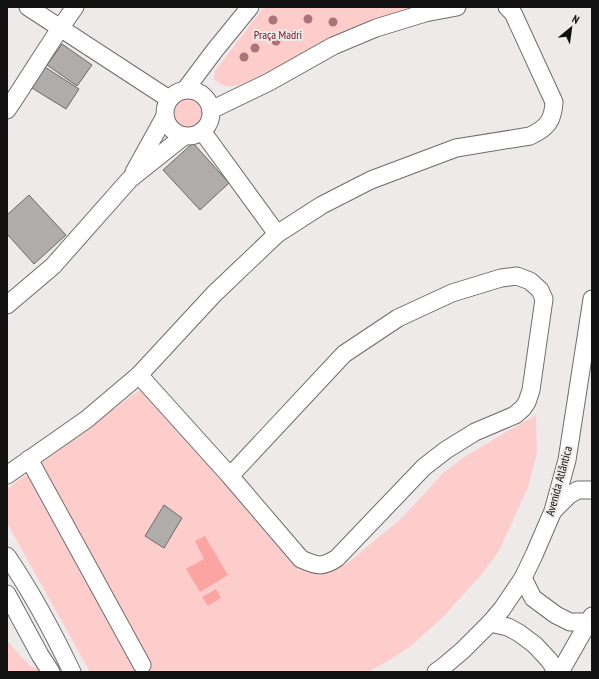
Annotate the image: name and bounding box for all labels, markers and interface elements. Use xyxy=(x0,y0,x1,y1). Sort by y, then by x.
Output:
north arrow xyxy=(551,8,591,48)
text: N xyxy=(570,12,582,27)
park label: Praça Madri xyxy=(254,27,302,42)
street label: Avenida Atlântica xyxy=(542,444,575,517)

